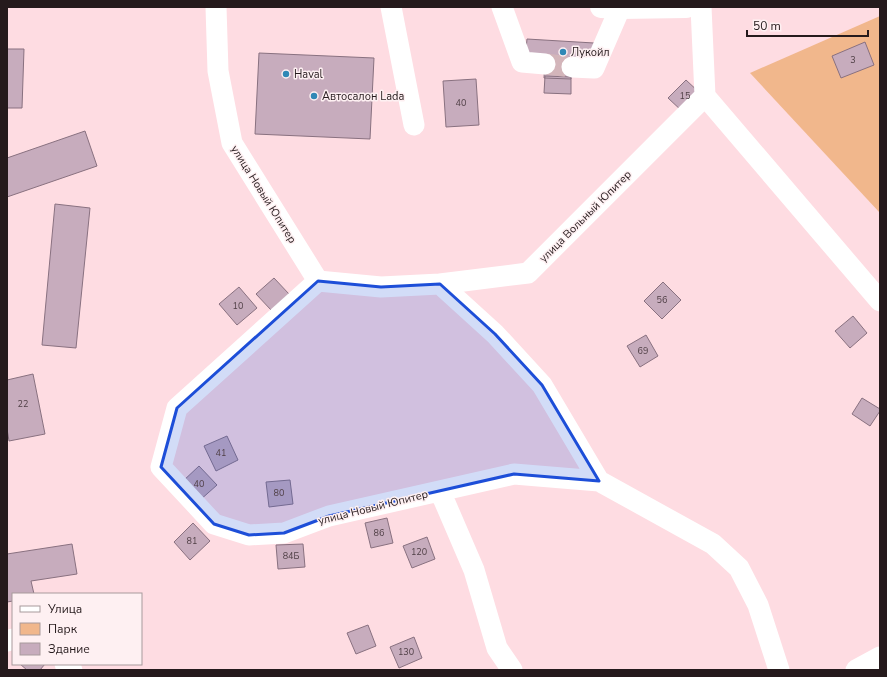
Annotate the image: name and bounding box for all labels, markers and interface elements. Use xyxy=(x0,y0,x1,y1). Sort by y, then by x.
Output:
scale bar xyxy=(747,12,868,38)
text: 50 m xyxy=(753,18,781,34)
place label: Лукойл xyxy=(571,45,610,60)
marker: Лукойл xyxy=(558,47,568,57)
house number: 3 xyxy=(850,54,856,66)
place label: Haval xyxy=(294,67,324,82)
marker: Haval xyxy=(281,69,291,79)
place label: Автосалон Lada xyxy=(322,89,404,104)
house number: 15 xyxy=(680,90,690,102)
marker: Автосалон Lada xyxy=(309,91,319,101)
house number: 40 xyxy=(456,97,466,109)
street label: улица Новый Юпитер xyxy=(227,142,300,246)
street label: улица Вольный Юпитер xyxy=(536,167,635,266)
house number: 56 xyxy=(657,294,667,306)
house number: 10 xyxy=(233,300,243,312)
house number: 69 xyxy=(638,345,648,357)
house number: 22 xyxy=(18,398,28,410)
house number: 41 xyxy=(216,447,226,459)
house number: 40 xyxy=(194,478,204,490)
house number: 80 xyxy=(274,487,284,499)
street label: улица Новый Юпитер xyxy=(317,487,430,528)
house number: 86 xyxy=(374,527,384,539)
house number: 81 xyxy=(187,535,197,547)
house number: 120 xyxy=(411,546,427,558)
house number: 84Б xyxy=(283,550,299,562)
legend xyxy=(12,593,142,665)
text: Улица xyxy=(47,601,82,617)
text: Парк xyxy=(48,621,78,637)
text: Здание xyxy=(48,641,90,657)
house number: 130 xyxy=(398,646,414,658)

